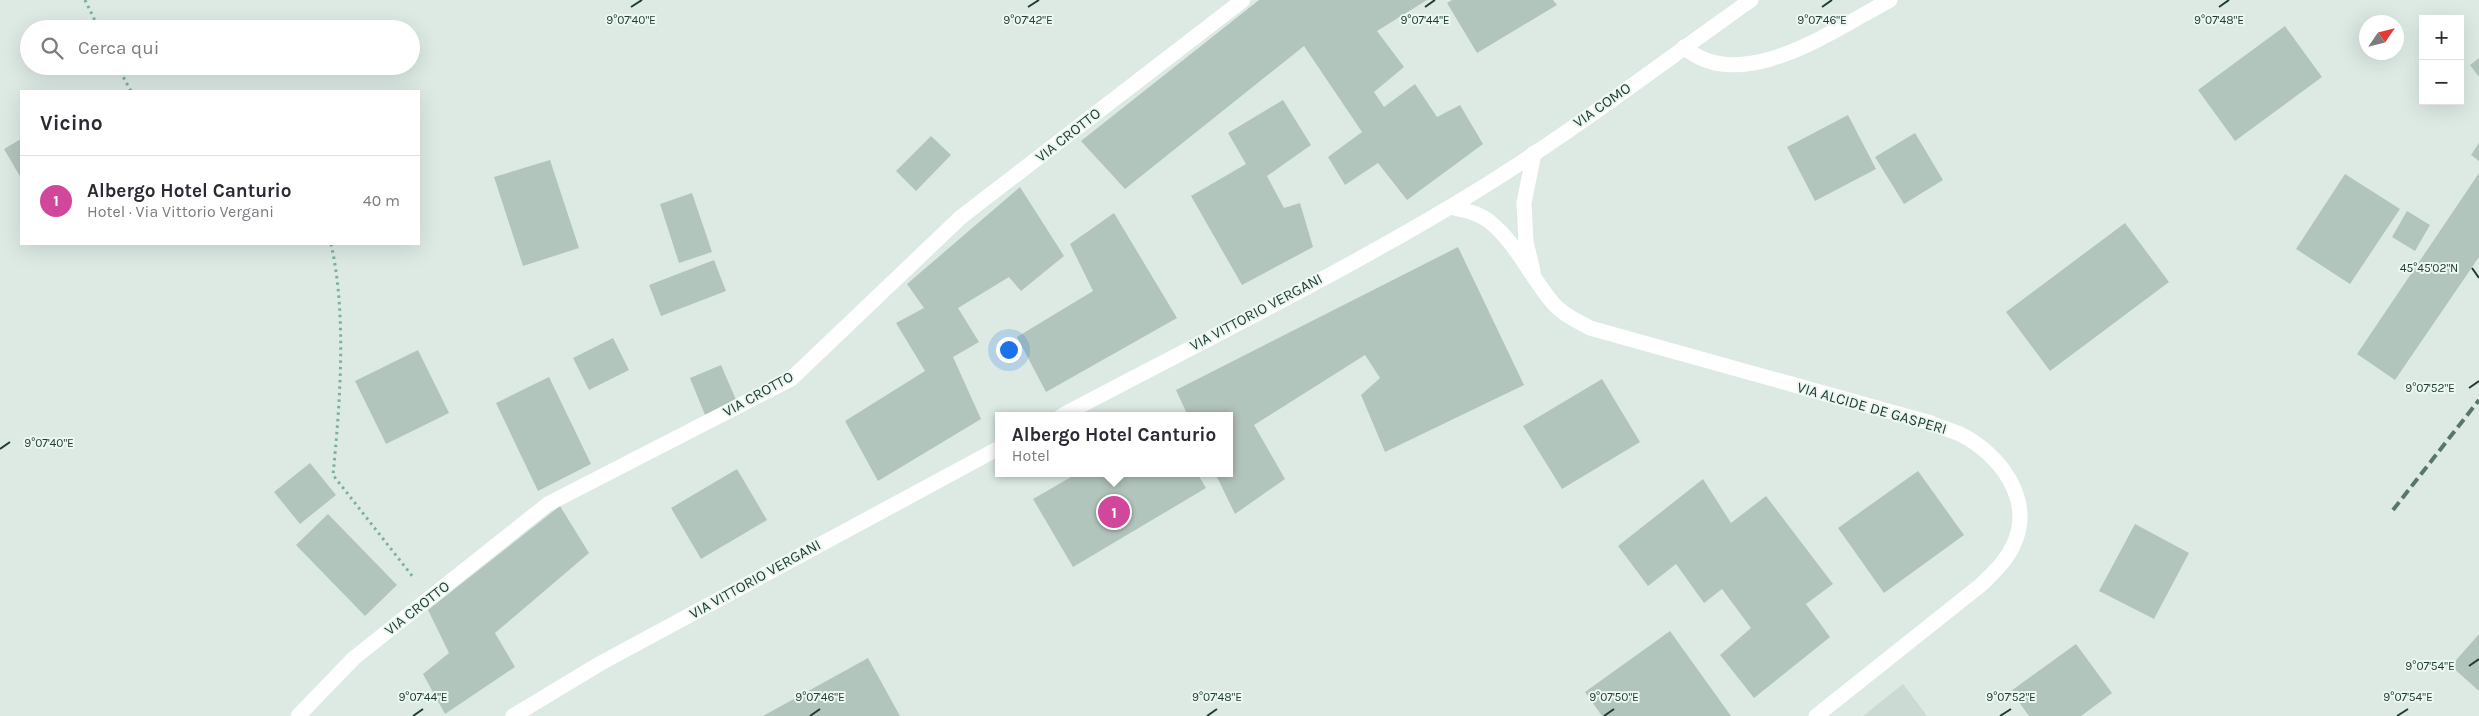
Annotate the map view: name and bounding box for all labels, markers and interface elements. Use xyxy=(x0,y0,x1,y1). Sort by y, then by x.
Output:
text: 9°07'40"E xyxy=(606,13,656,27)
text: 9°07'42"E xyxy=(1003,13,1053,27)
text: 9°07'44"E xyxy=(1400,13,1450,27)
text: 9°07'46"E xyxy=(1797,13,1847,27)
text: 9°07'48"E xyxy=(2194,13,2244,27)
north arrow xyxy=(2359,15,2404,60)
map controls xyxy=(2419,15,2464,105)
button: + xyxy=(2419,15,2464,60)
search box xyxy=(20,20,420,75)
icon: search xyxy=(38,34,66,62)
text: Cerca qui xyxy=(78,37,159,59)
button: − xyxy=(2419,60,2464,105)
street label: VIA COMO xyxy=(1570,79,1634,131)
street label: VIA CROTTO xyxy=(1032,104,1104,166)
text: Vicino xyxy=(40,111,103,135)
text: Albergo Hotel Canturio xyxy=(87,180,292,202)
text: 1 xyxy=(53,191,59,210)
text: 40 m xyxy=(363,191,400,210)
text: Hotel · Via Vittorio Vergani xyxy=(87,202,274,221)
text: 45°45'02"N xyxy=(2400,261,2458,275)
street label: VIA VITTORIO VERGANI xyxy=(1187,269,1325,355)
your location xyxy=(996,337,1022,363)
street label: VIA CROTTO xyxy=(720,367,796,421)
street label: VIA ALCIDE DE GASPERI xyxy=(1795,378,1949,438)
text: 9°07'52"E xyxy=(2405,381,2455,395)
popup xyxy=(995,412,1233,477)
text: Albergo Hotel Canturio xyxy=(1012,424,1216,446)
text: 9°07'40"E xyxy=(24,436,74,450)
text: Hotel xyxy=(1012,446,1050,465)
pin: 1 xyxy=(1098,493,1130,531)
street label: VIA VITTORIO VERGANI xyxy=(686,535,824,623)
street label: VIA CROTTO xyxy=(381,577,453,639)
text: 9°07'54"E xyxy=(2405,659,2455,673)
text: 9°07'44"E xyxy=(398,690,448,704)
text: 9°07'46"E xyxy=(795,690,845,704)
text: 9°07'48"E xyxy=(1192,690,1242,704)
text: 9°07'50"E xyxy=(1589,690,1639,704)
text: 9°07'52"E xyxy=(1986,690,2036,704)
text: 9°07'54"E xyxy=(2383,690,2433,704)

